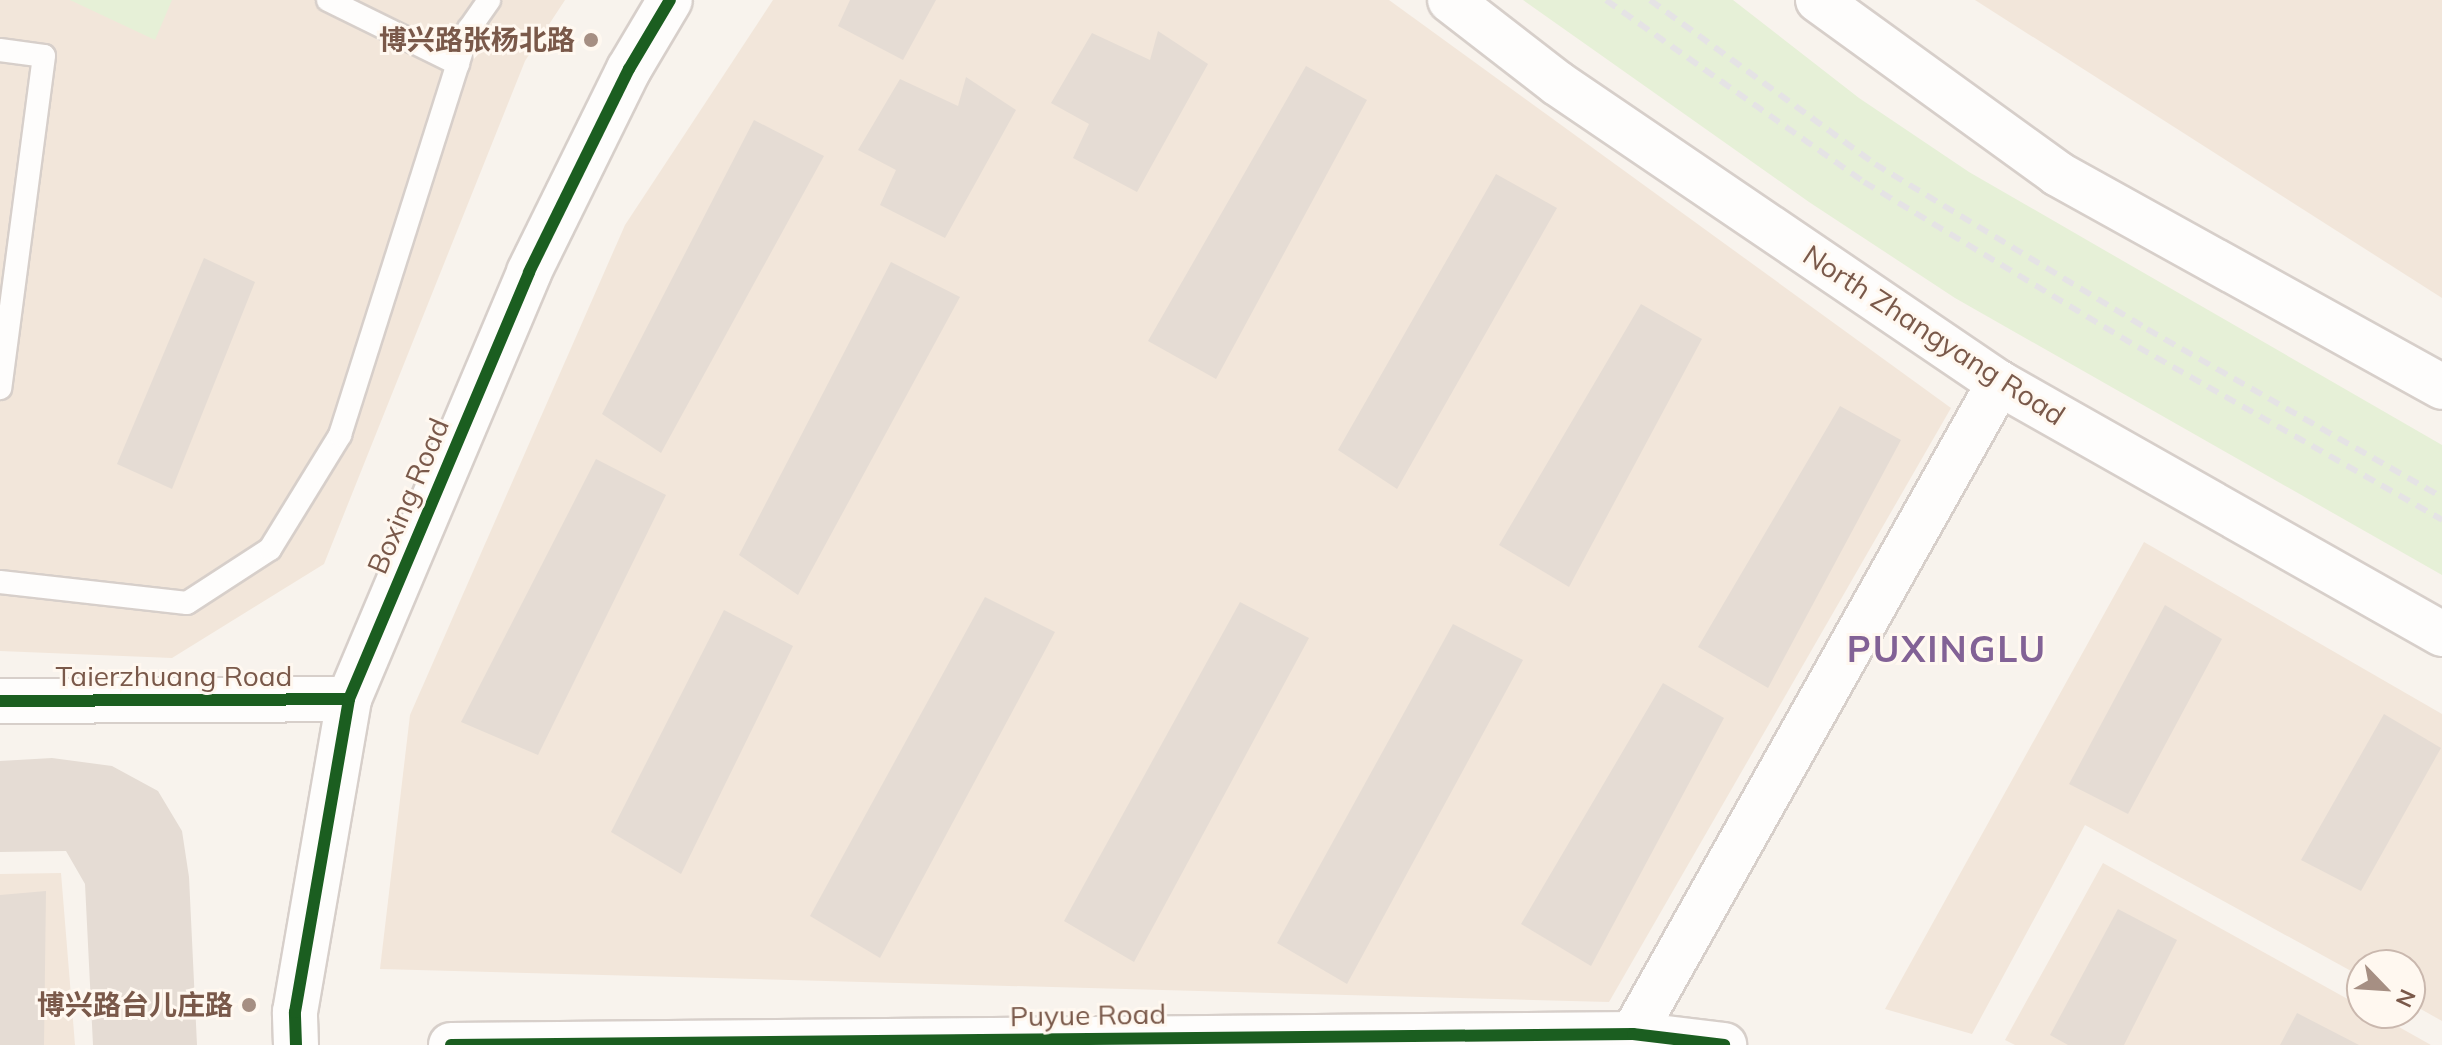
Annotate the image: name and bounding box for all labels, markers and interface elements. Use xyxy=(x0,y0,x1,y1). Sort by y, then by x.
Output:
place label: 博兴路张杨北路 xyxy=(379,23,575,57)
marker: 博兴路张杨北路 xyxy=(582,31,600,49)
street label: North Zhangyang Road xyxy=(1797,238,2071,432)
street label: Boxing Road xyxy=(360,413,456,579)
district label: PUXINGLU xyxy=(1847,627,2047,671)
street label: Taierzhuang Road xyxy=(56,659,292,693)
north arrow xyxy=(2346,949,2426,1029)
text: N xyxy=(2390,985,2422,1012)
place label: 博兴路台儿庄路 xyxy=(37,988,233,1022)
marker: 博兴路台儿庄路 xyxy=(240,996,258,1014)
street label: Puyue Road xyxy=(1010,997,1166,1033)

